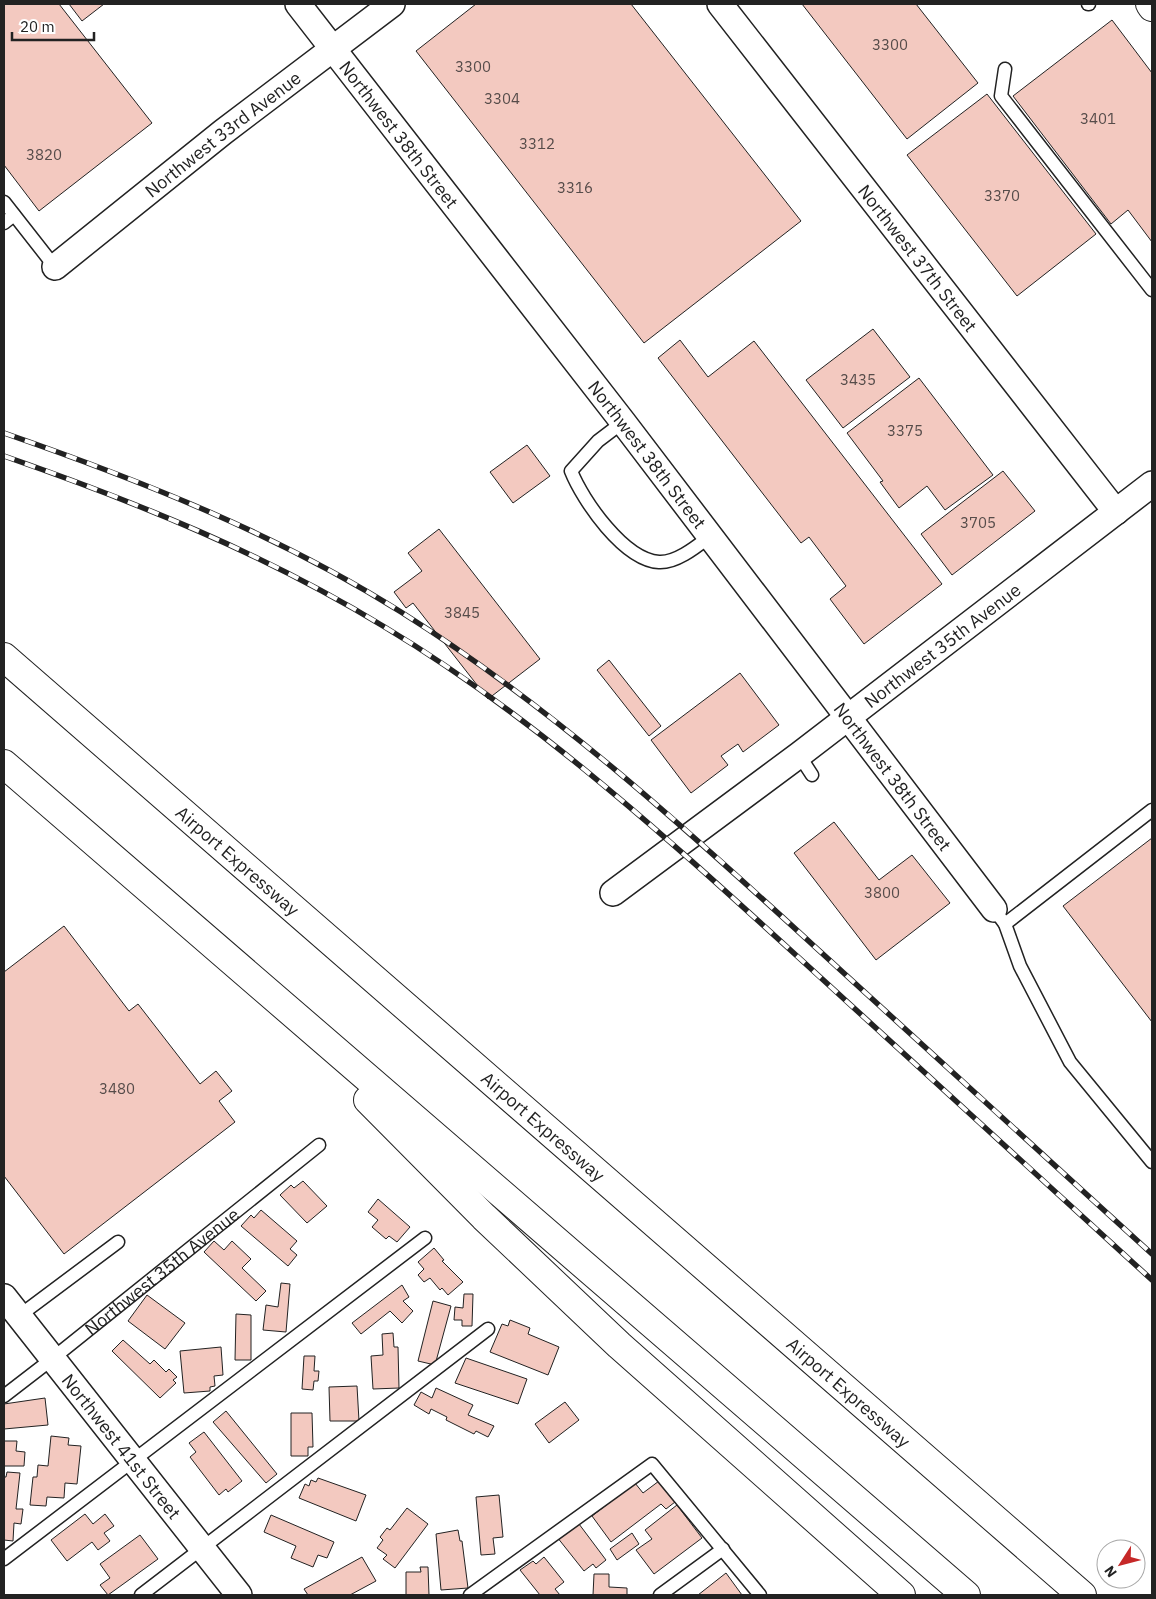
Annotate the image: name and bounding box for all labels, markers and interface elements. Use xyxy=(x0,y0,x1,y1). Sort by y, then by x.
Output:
scale bar xyxy=(12,10,95,42)
text: 20 m xyxy=(20,17,55,36)
house number: 3300 xyxy=(872,35,908,54)
street label: Northwest 38th Street xyxy=(335,56,464,213)
house number: 3300 xyxy=(455,57,491,76)
street label: Northwest 33rd Avenue xyxy=(140,66,305,202)
house number: 3304 xyxy=(484,89,520,108)
house number: 3401 xyxy=(1080,109,1116,128)
house number: 3312 xyxy=(519,134,555,153)
house number: 3820 xyxy=(26,145,62,164)
house number: 3316 xyxy=(557,178,593,197)
street label: Northwest 37th Street xyxy=(853,180,983,336)
house number: 3370 xyxy=(984,186,1020,205)
house number: 3435 xyxy=(840,370,876,389)
street label: Northwest 38th Street xyxy=(583,376,711,533)
house number: 3375 xyxy=(887,421,923,440)
house number: 3705 xyxy=(960,513,996,532)
street label: Northwest 35th Avenue xyxy=(859,578,1025,713)
house number: 3845 xyxy=(444,603,480,622)
street label: Northwest 38th Street xyxy=(829,698,957,855)
street label: Airport Expressway xyxy=(171,800,304,921)
house number: 3800 xyxy=(864,883,900,902)
street label: Airport Expressway xyxy=(477,1066,610,1186)
house number: 3480 xyxy=(99,1079,135,1098)
street label: Northwest 35th Avenue xyxy=(80,1202,244,1340)
street label: Airport Expressway xyxy=(782,1332,915,1452)
street label: Northwest 41st Street xyxy=(57,1369,186,1524)
north arrow xyxy=(1096,1539,1146,1589)
text: N xyxy=(1100,1562,1121,1581)

